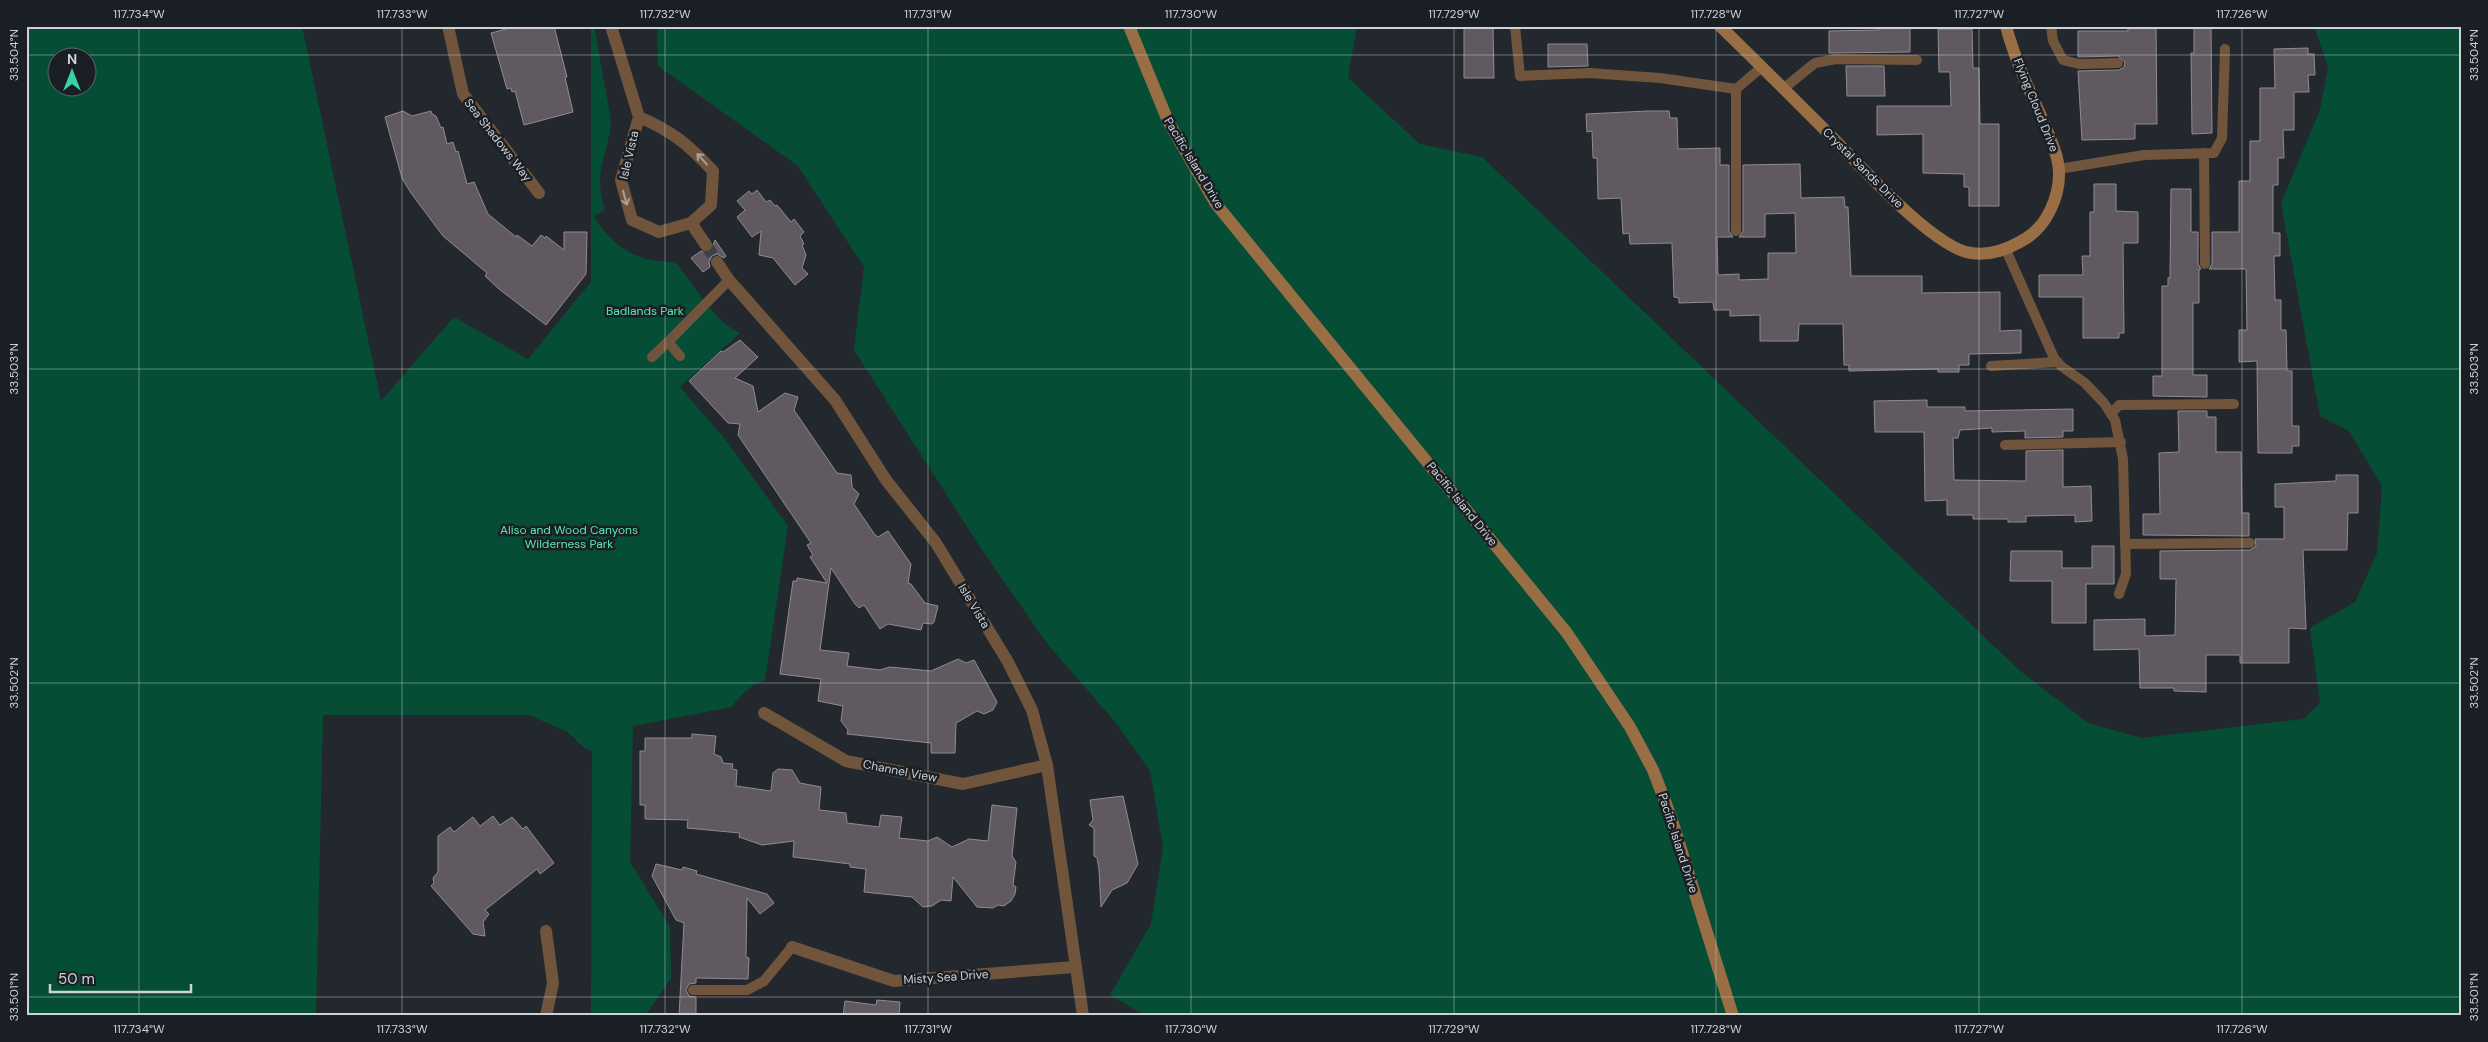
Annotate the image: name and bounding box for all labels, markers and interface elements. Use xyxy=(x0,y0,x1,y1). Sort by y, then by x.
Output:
text: 117.734°W xyxy=(113,6,165,22)
text: 117.733°W xyxy=(376,6,428,22)
text: 117.732°W xyxy=(639,6,691,22)
text: 117.731°W xyxy=(904,6,952,22)
text: 117.730°W xyxy=(1165,6,1218,22)
text: 117.729°W xyxy=(1428,6,1480,22)
text: 117.728°W xyxy=(1690,6,1742,22)
text: 117.727°W xyxy=(1954,6,2004,22)
text: 117.726°W xyxy=(2216,6,2268,22)
text: 33.504°N xyxy=(6,29,22,81)
text: 33.504°N xyxy=(2466,29,2482,81)
north arrow xyxy=(48,48,98,98)
text: N xyxy=(67,50,77,68)
street label: Flying Cloud Drive xyxy=(2010,56,2062,154)
street label: Sea Shadows Way xyxy=(461,95,536,185)
street label: Pacific Island Drive xyxy=(1160,114,1228,212)
street label: Crystal Sands Drive xyxy=(1819,124,1907,212)
street label: Isle Vista xyxy=(616,129,642,181)
one-way arrow xyxy=(697,153,708,166)
one-way arrow xyxy=(621,189,631,205)
park label: Badlands Park xyxy=(606,303,684,319)
text: 33.503°N xyxy=(6,343,22,395)
text: 33.503°N xyxy=(2466,343,2482,395)
street label: Pacific Island Drive xyxy=(1423,459,1501,550)
park label: Aliso and Wood Canyons Wilderness Park xyxy=(500,522,638,552)
street label: Isle Vista xyxy=(954,581,994,631)
text: 33.502°N xyxy=(6,657,22,709)
text: 33.502°N xyxy=(2466,657,2482,709)
street label: Channel View xyxy=(862,756,938,786)
street label: Pacific Island Drive xyxy=(1654,791,1702,895)
scale bar xyxy=(50,962,191,994)
street label: Misty Sea Drive xyxy=(903,966,989,988)
text: 50 m xyxy=(58,969,95,989)
text: 33.501°N xyxy=(6,973,22,1021)
text: 33.501°N xyxy=(2466,973,2482,1021)
text: 117.734°W xyxy=(113,1021,165,1037)
text: 117.733°W xyxy=(376,1021,428,1037)
text: 117.732°W xyxy=(639,1021,691,1037)
text: 117.731°W xyxy=(904,1021,952,1037)
text: 117.730°W xyxy=(1165,1021,1218,1037)
text: 117.729°W xyxy=(1428,1021,1480,1037)
text: 117.728°W xyxy=(1690,1021,1742,1037)
text: 117.727°W xyxy=(1954,1021,2004,1037)
text: 117.726°W xyxy=(2216,1021,2268,1037)

